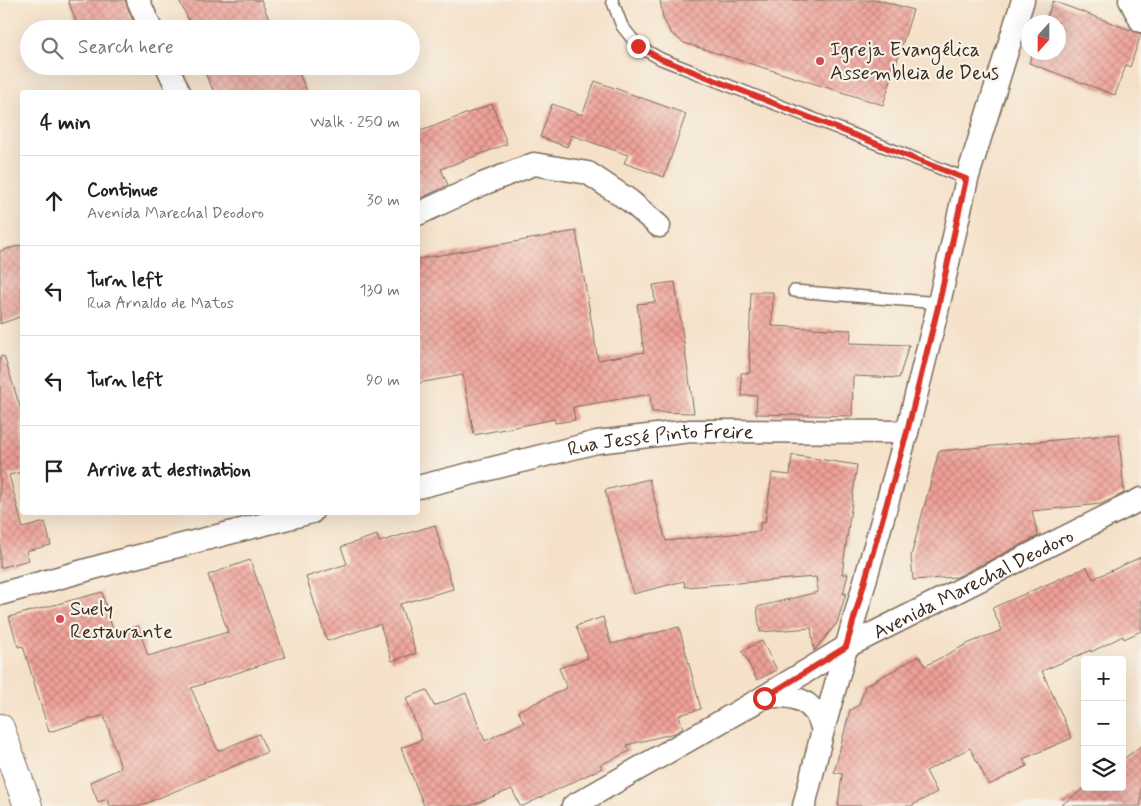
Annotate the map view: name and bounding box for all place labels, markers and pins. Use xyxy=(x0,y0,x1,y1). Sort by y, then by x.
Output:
place label: Igreja Evangélica Assembleia de Deus xyxy=(830,37,999,87)
marker: Igreja Evangélica Assembleia de Deus xyxy=(814,55,826,67)
place label: Suely Restaurante xyxy=(70,596,173,646)
marker: Suely Restaurante xyxy=(54,613,66,625)

